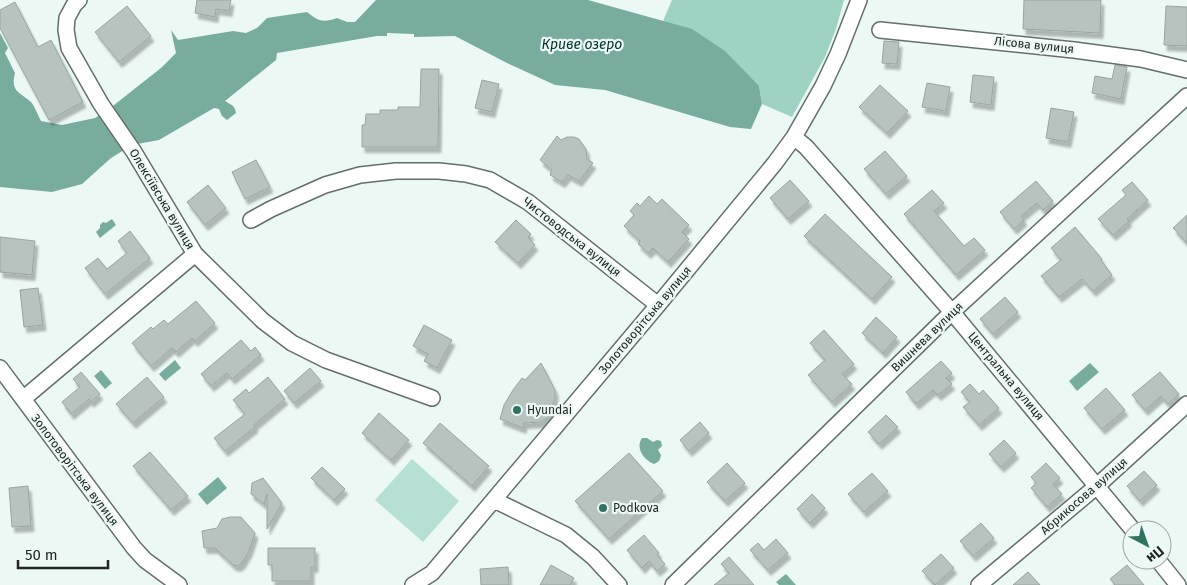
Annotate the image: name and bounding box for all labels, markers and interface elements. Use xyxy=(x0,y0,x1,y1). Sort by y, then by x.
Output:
street label: Лісова вулиця xyxy=(993,34,1075,56)
water label: Криве озеро xyxy=(542,36,622,53)
street label: Олексіївська вулиця xyxy=(126,146,198,252)
street label: Чистоводська вулиця xyxy=(520,194,624,280)
street label: Золотоворітська вулиця xyxy=(596,263,694,377)
street label: Вишнева вулиця xyxy=(888,299,966,375)
street label: Центральна вулиця xyxy=(965,329,1047,423)
place label: Hyundai xyxy=(527,403,572,417)
marker: Hyundai xyxy=(511,404,523,416)
street label: Золотоворітська вулиця xyxy=(28,411,122,529)
street label: Абрикосова вулиця xyxy=(1038,455,1130,537)
place label: Podkova xyxy=(613,501,659,515)
marker: Podkova xyxy=(597,502,609,514)
north arrow xyxy=(1122,520,1172,570)
scale bar xyxy=(18,538,108,570)
text: Пн xyxy=(1143,542,1167,567)
text: 50 m xyxy=(25,546,58,564)

